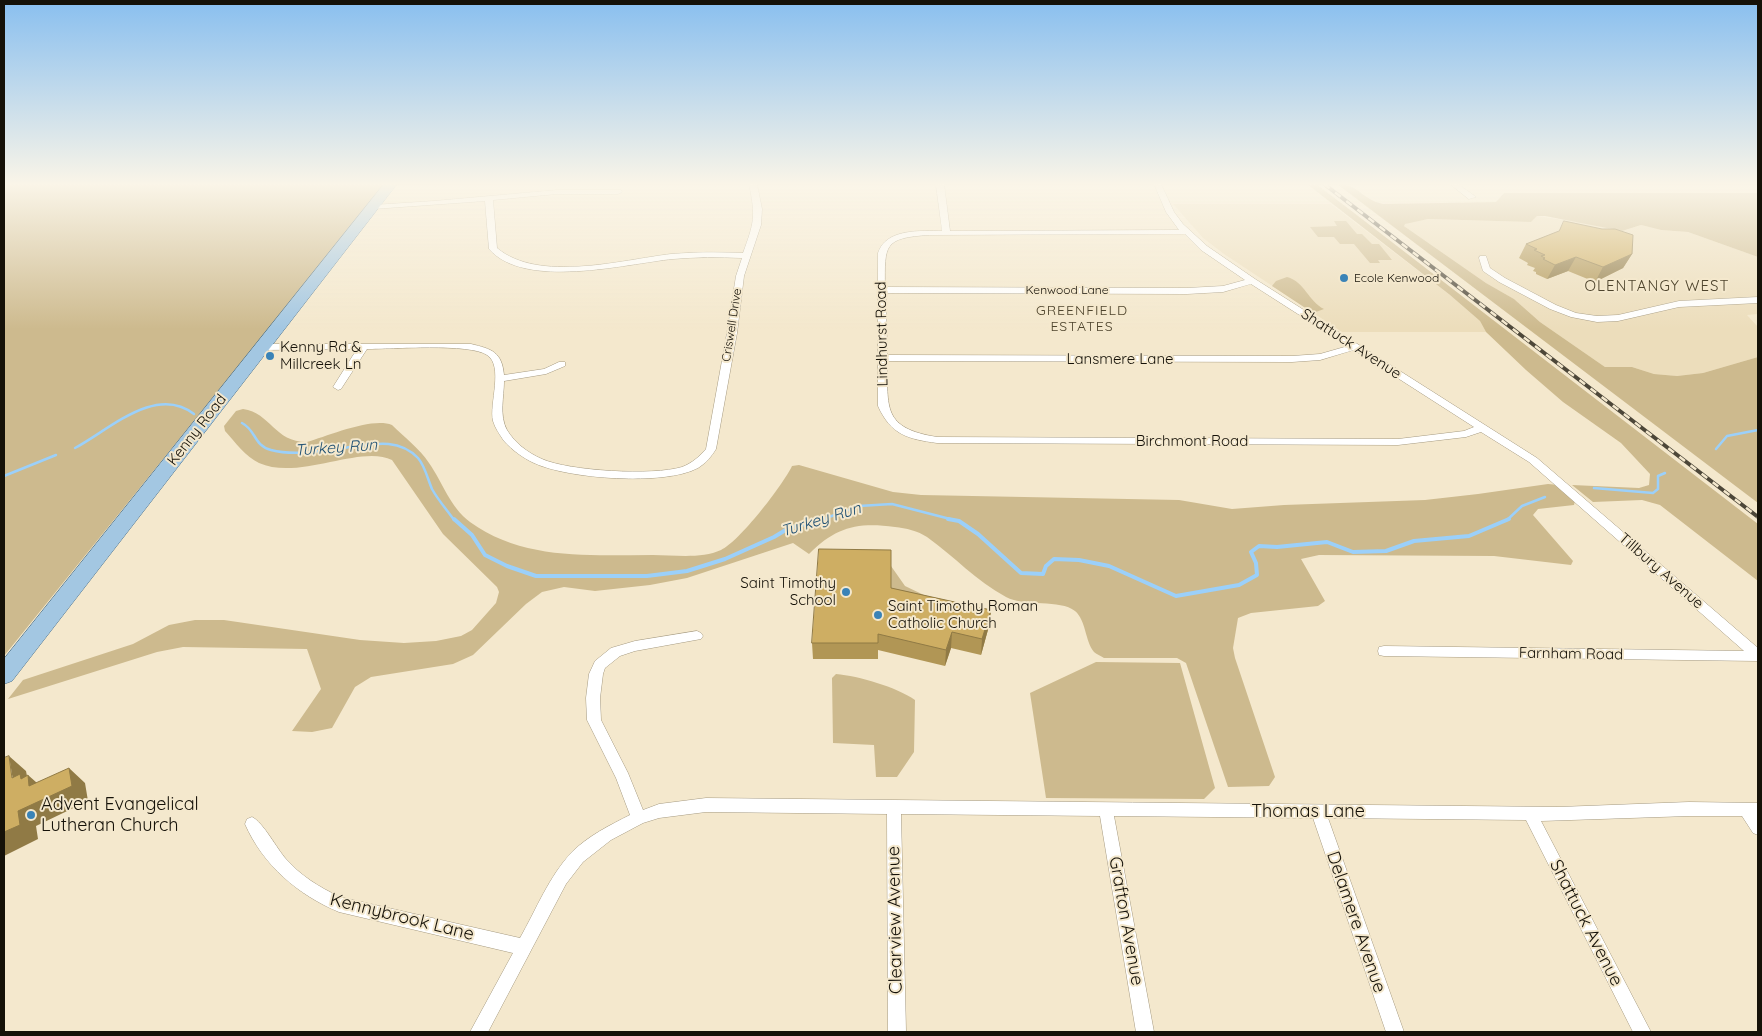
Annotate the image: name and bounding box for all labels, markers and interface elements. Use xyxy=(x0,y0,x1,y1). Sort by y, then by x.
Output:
place label: Ecole Kenwood xyxy=(1354,271,1439,285)
marker: Ecole Kenwood xyxy=(1338,272,1350,284)
district label: OLENTANGY WEST xyxy=(1583,277,1731,295)
street label: Lindhurst Road xyxy=(872,281,892,387)
street label: Kenwood Lane xyxy=(1025,283,1109,297)
street label: Criswell Drive xyxy=(719,287,745,363)
district label: GREENFIELD ESTATES xyxy=(1035,303,1129,336)
street label: Shattuck Avenue xyxy=(1297,305,1405,383)
place label: Kenny Rd & Millcreek Ln xyxy=(280,338,362,373)
marker: Kenny Rd & Millcreek Ln xyxy=(264,350,276,362)
street label: Lansmere Lane xyxy=(1066,350,1174,368)
street label: Kenny Road xyxy=(164,391,230,469)
street label: Birchmont Road xyxy=(1136,432,1248,450)
water label: Turkey Run xyxy=(294,436,378,460)
water label: Turkey Run xyxy=(779,499,863,541)
street label: Tillbury Avenue xyxy=(1615,529,1707,613)
place label: Saint Timothy School xyxy=(740,574,836,609)
marker: Saint Timothy School xyxy=(840,586,852,598)
place label: Saint Timothy Roman Catholic Church xyxy=(888,597,1038,632)
marker: Saint Timothy Roman Catholic Church xyxy=(872,609,884,621)
street label: Farnham Road xyxy=(1519,644,1623,664)
place label: Advent Evangelical Lutheran Church xyxy=(41,794,199,836)
street label: Thomas Lane xyxy=(1251,801,1365,823)
marker: Advent Evangelical Lutheran Church xyxy=(25,809,37,821)
street label: Clearview Avenue xyxy=(883,846,907,994)
street label: Delamere Avenue xyxy=(1322,848,1390,996)
street label: Grafton Avenue xyxy=(1104,855,1148,987)
street label: Shattuck Avenue xyxy=(1545,856,1627,990)
street label: Kennybrook Lane xyxy=(328,889,476,945)

